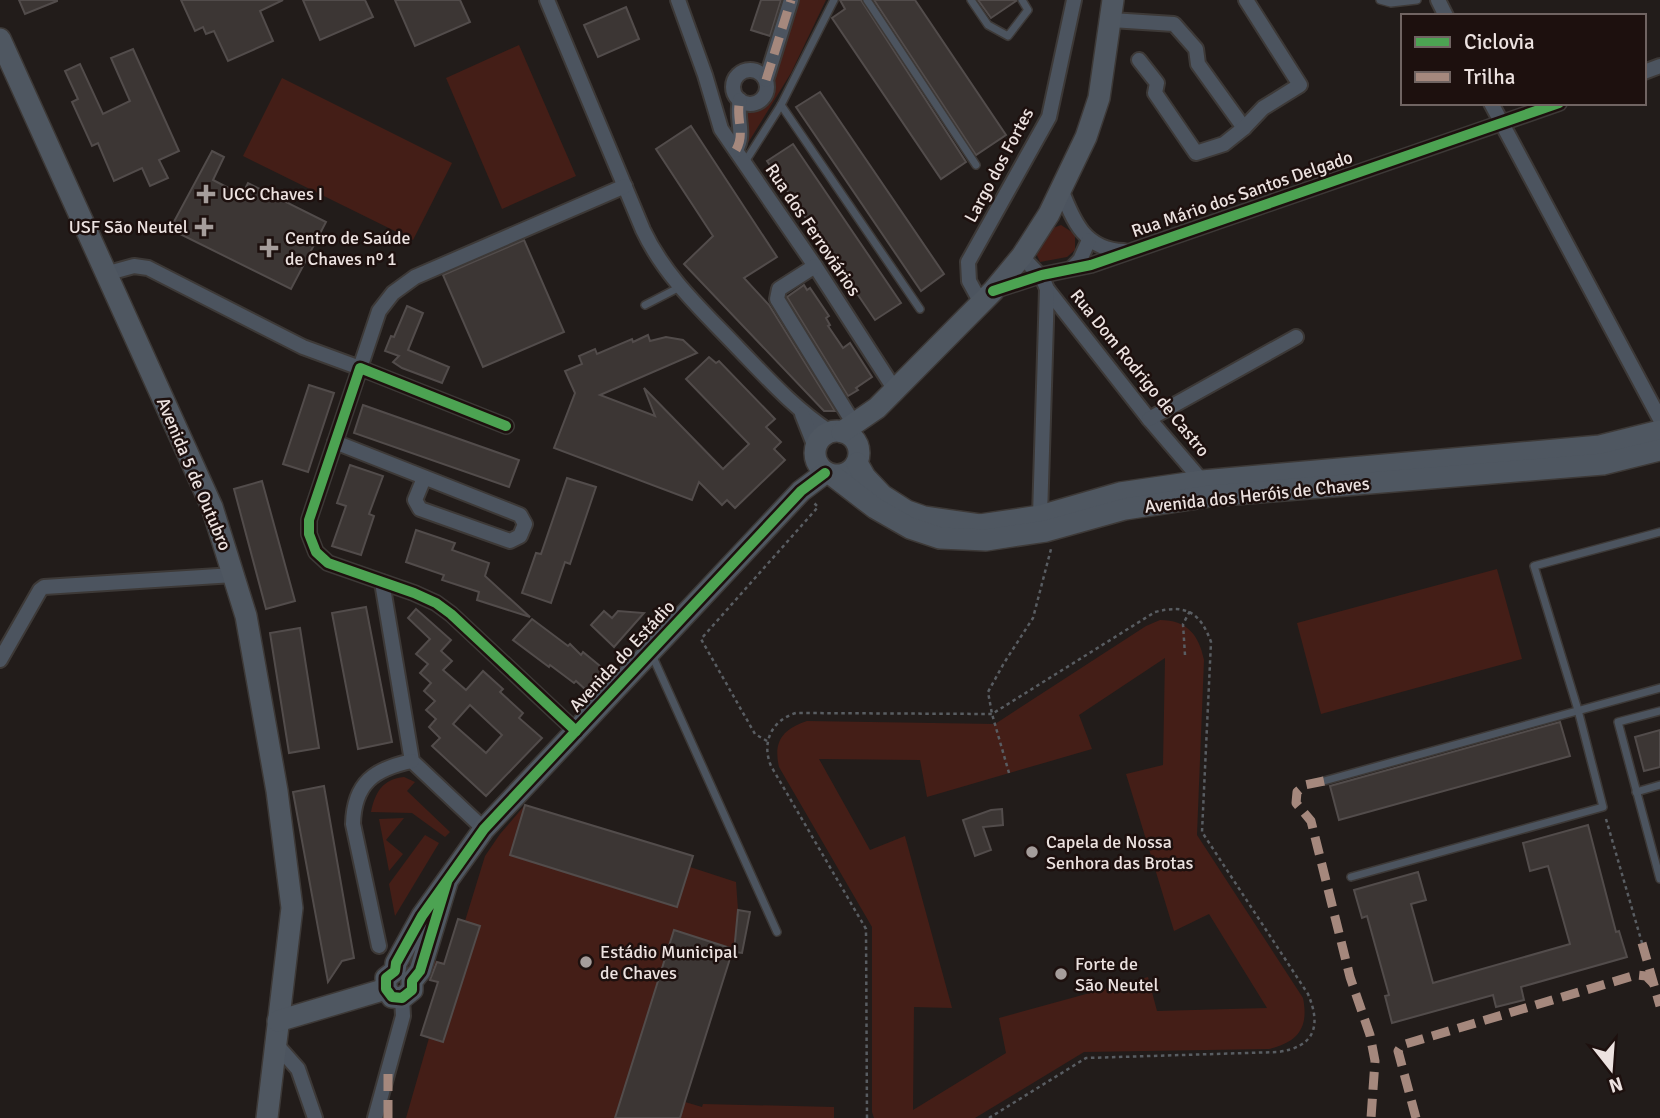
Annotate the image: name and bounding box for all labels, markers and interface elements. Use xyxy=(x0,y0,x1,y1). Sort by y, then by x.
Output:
legend xyxy=(1401,14,1646,105)
text: Ciclovia xyxy=(1464,29,1535,55)
text: Trilha xyxy=(1464,64,1515,90)
street label: Largo dos Fortes xyxy=(960,104,1038,226)
street label: Rua Mário dos Santos Delgado xyxy=(1129,146,1355,242)
street label: Rua dos Ferroviários xyxy=(761,160,866,301)
place label: UCC Chaves I xyxy=(222,183,323,205)
marker: UCC Chaves I xyxy=(196,184,216,204)
place label: USF São Neutel xyxy=(69,216,188,238)
marker: USF São Neutel xyxy=(194,217,214,237)
place label: Centro de Saúde de Chaves nº 1 xyxy=(285,227,411,270)
marker: Centro de Saúde de Chaves nº 1 xyxy=(259,238,279,258)
street label: Rua Dom Rodrigo de Castro xyxy=(1066,285,1214,461)
street label: Avenida 5 de Outubro xyxy=(152,394,236,554)
street label: Avenida dos Heróis de Chaves xyxy=(1143,472,1371,518)
street label: Avenida do Estádio xyxy=(565,595,679,717)
place label: Capela de Nossa Senhora das Brotas xyxy=(1046,831,1194,874)
marker: Capela de Nossa Senhora das Brotas xyxy=(1024,844,1040,860)
place label: Estádio Municipal de Chaves xyxy=(600,941,738,984)
place label: Forte de São Neutel xyxy=(1075,953,1159,996)
marker: Estádio Municipal de Chaves xyxy=(578,954,594,970)
marker: Forte de São Neutel xyxy=(1053,966,1069,982)
north arrow xyxy=(1576,1034,1646,1104)
text: N xyxy=(1606,1071,1626,1098)

